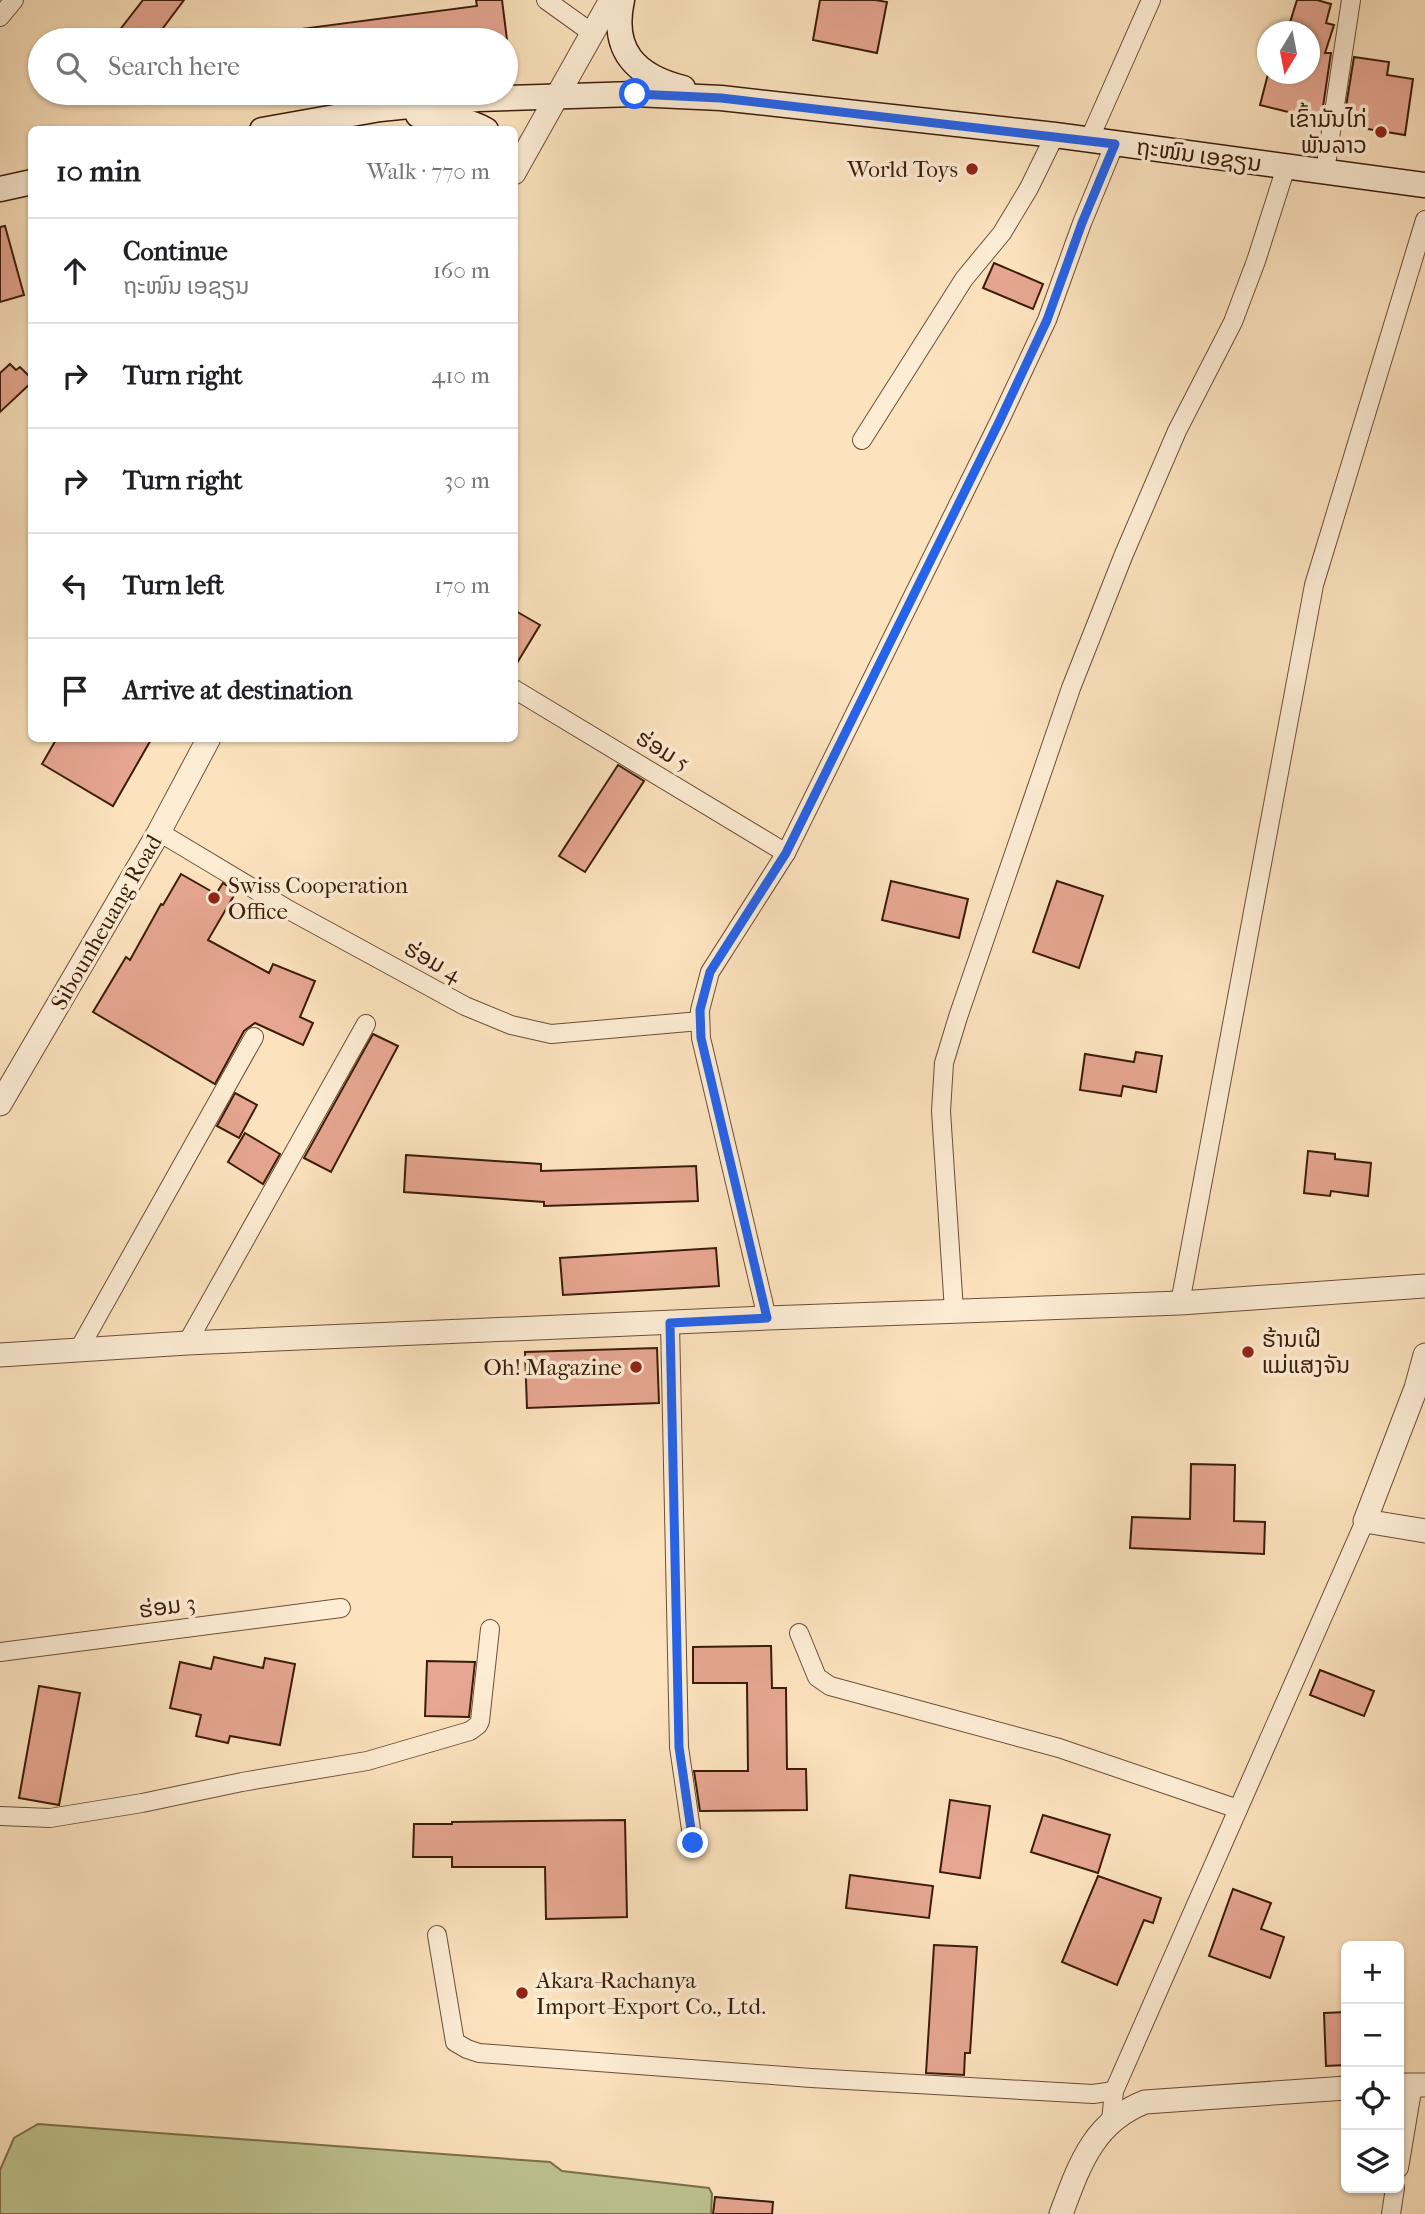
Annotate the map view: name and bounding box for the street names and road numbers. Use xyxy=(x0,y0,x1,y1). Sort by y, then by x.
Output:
street label: ຖະໜົນ ເອຊຽນ xyxy=(1135,133,1263,178)
street label: ຮ່ອມ 5 xyxy=(631,724,694,777)
street label: Sibounheuang Road xyxy=(45,829,168,1015)
street label: ຮ່ອມ 4 xyxy=(400,935,467,989)
street label: ຮ່ອມ 3 xyxy=(137,1589,197,1624)

